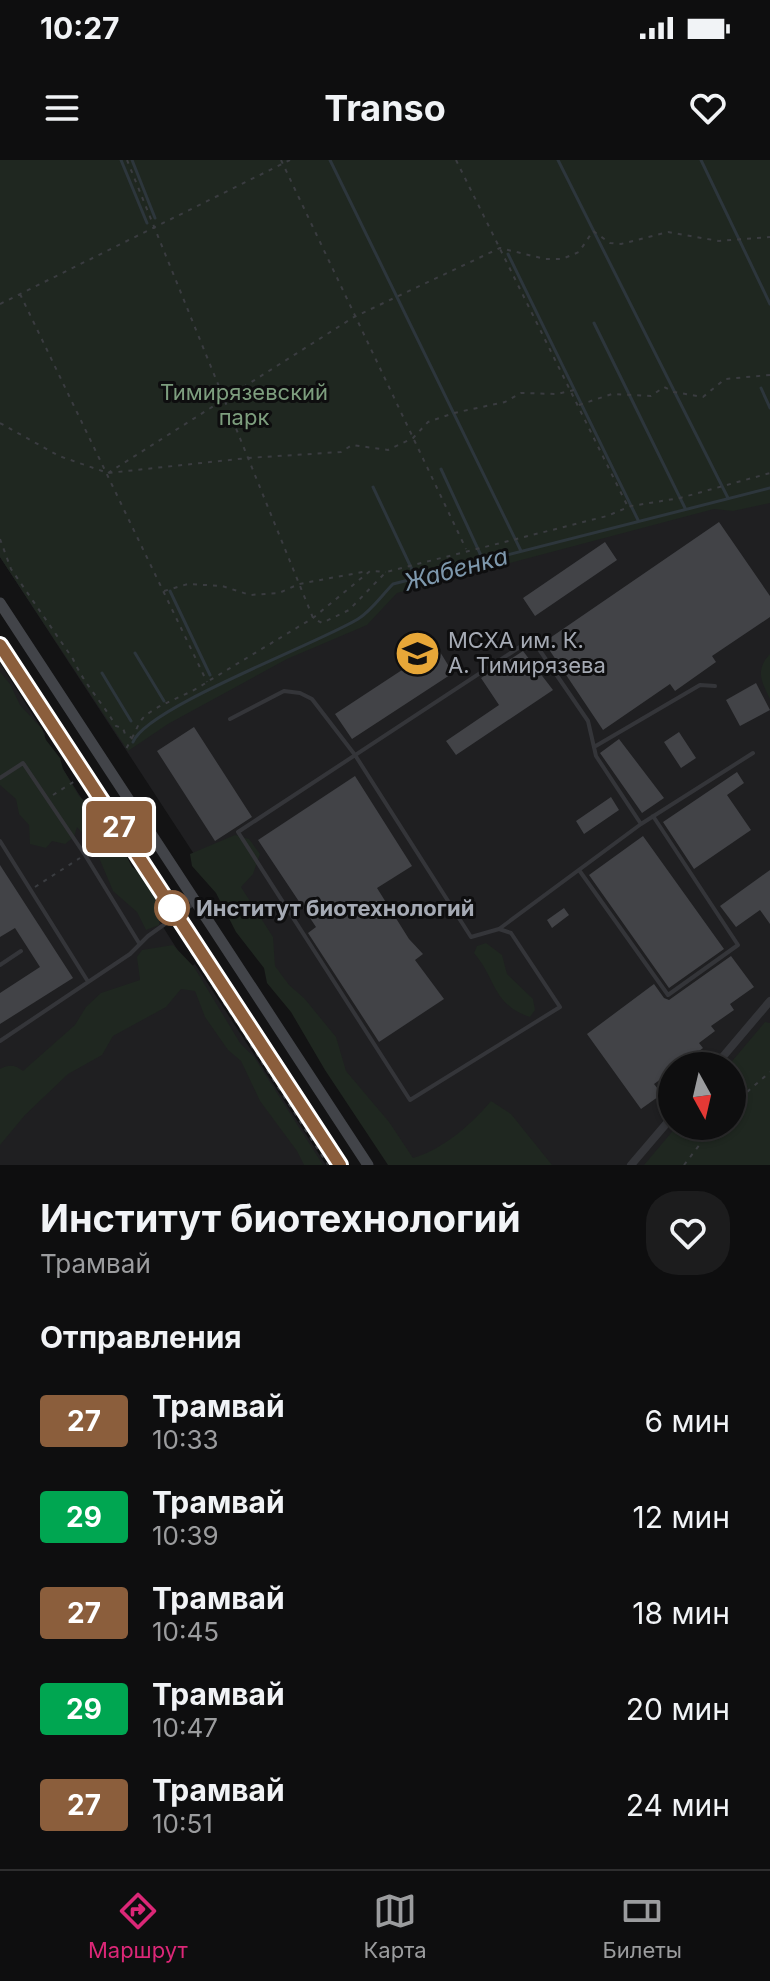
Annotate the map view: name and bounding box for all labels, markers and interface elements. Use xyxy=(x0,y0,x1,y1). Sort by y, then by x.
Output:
text: 10:27 xyxy=(40,10,120,46)
icon: menu xyxy=(40,86,84,130)
text: Transo xyxy=(324,86,446,130)
icon: heart xyxy=(686,86,730,130)
park label: Тимирязевский парк xyxy=(160,379,328,430)
water label: Жабенка xyxy=(400,541,511,597)
place label: МСХА им. К. А. Тимирязева xyxy=(448,627,606,678)
school or university icon: МСХА им. К. А. Тимирязева xyxy=(393,629,441,677)
line badge: 27 xyxy=(83,801,155,853)
text: 27 xyxy=(102,810,136,844)
marker: Институт биотехнологий xyxy=(155,891,189,925)
place label: Институт биотехнологий xyxy=(196,895,474,921)
north arrow xyxy=(658,1052,746,1140)
map controls xyxy=(658,1052,746,1140)
button: heart xyxy=(646,1191,730,1275)
text: Институт биотехнологий xyxy=(40,1195,521,1241)
text: Трамвай xyxy=(40,1248,151,1279)
text: Отправления xyxy=(40,1319,242,1355)
text: Трамвай xyxy=(152,1388,285,1424)
text: 6 мин xyxy=(644,1403,730,1439)
text: 27 xyxy=(67,1404,101,1438)
text: 10:33 xyxy=(152,1424,219,1455)
text: Трамвай xyxy=(152,1484,285,1520)
text: 12 мин xyxy=(632,1499,730,1535)
text: 29 xyxy=(66,1500,102,1534)
text: 10:39 xyxy=(152,1520,219,1551)
text: Трамвай xyxy=(152,1580,285,1616)
text: 18 мин xyxy=(632,1595,730,1631)
text: 27 xyxy=(67,1596,101,1630)
text: 10:45 xyxy=(152,1616,219,1647)
text: Трамвай xyxy=(152,1676,285,1712)
text: 20 мин xyxy=(626,1691,730,1727)
text: 29 xyxy=(66,1692,102,1726)
text: 10:47 xyxy=(152,1712,218,1743)
text: Трамвай xyxy=(152,1772,285,1808)
text: 24 мин xyxy=(626,1787,730,1823)
text: 27 xyxy=(67,1788,101,1822)
text: 10:51 xyxy=(152,1808,213,1839)
tab: Маршрут xyxy=(88,1889,188,1963)
tab: Карта xyxy=(364,1889,427,1963)
tab: Билеты xyxy=(603,1889,682,1963)

